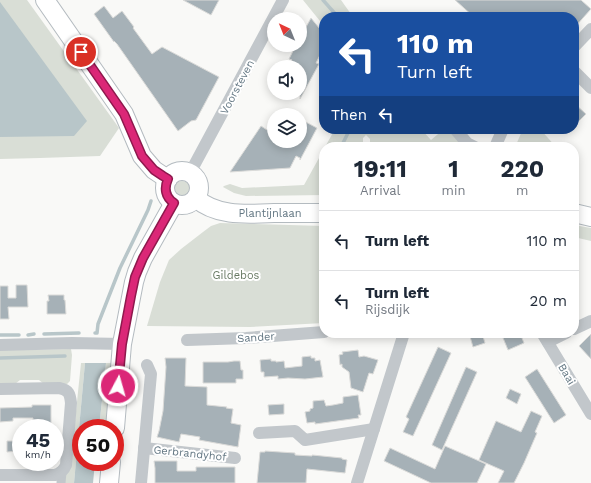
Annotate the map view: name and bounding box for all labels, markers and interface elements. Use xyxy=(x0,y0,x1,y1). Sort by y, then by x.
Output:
north arrow xyxy=(267,12,307,52)
map controls xyxy=(267,12,307,148)
text: 110 m xyxy=(397,27,474,60)
icon: left xyxy=(331,28,383,80)
pin xyxy=(64,35,98,69)
icon: arrive xyxy=(70,41,92,63)
street label: Voorsteven xyxy=(218,58,257,117)
button: sound xyxy=(267,60,307,100)
text: Turn left xyxy=(397,61,472,82)
icon: left xyxy=(375,104,397,126)
text: Then xyxy=(331,106,367,124)
button: layers xyxy=(267,108,307,148)
text: 19:11 xyxy=(354,155,407,183)
text: 1 xyxy=(448,155,459,183)
text: 220 xyxy=(500,155,544,183)
text: Arrival xyxy=(360,183,401,198)
text: min xyxy=(442,183,465,198)
text: m xyxy=(516,183,528,198)
street label: Plantijnlaan xyxy=(239,207,301,220)
icon: left xyxy=(331,230,353,252)
text: Turn left xyxy=(365,232,429,250)
text: 110 m xyxy=(527,232,567,250)
park label: Gildebos xyxy=(213,269,260,282)
text: Turn left xyxy=(365,284,429,302)
icon: left xyxy=(331,290,353,312)
text: 20 m xyxy=(530,292,567,310)
text: Rijsdijk xyxy=(365,302,410,317)
street label: Sander xyxy=(237,330,276,345)
street label: Baai xyxy=(555,361,578,387)
position arrow xyxy=(97,365,139,407)
speed limit sign: 50 xyxy=(72,419,124,471)
text: 45 xyxy=(26,428,50,452)
street label: Gerbrandyhof xyxy=(153,443,228,464)
text: km/h xyxy=(25,449,51,460)

